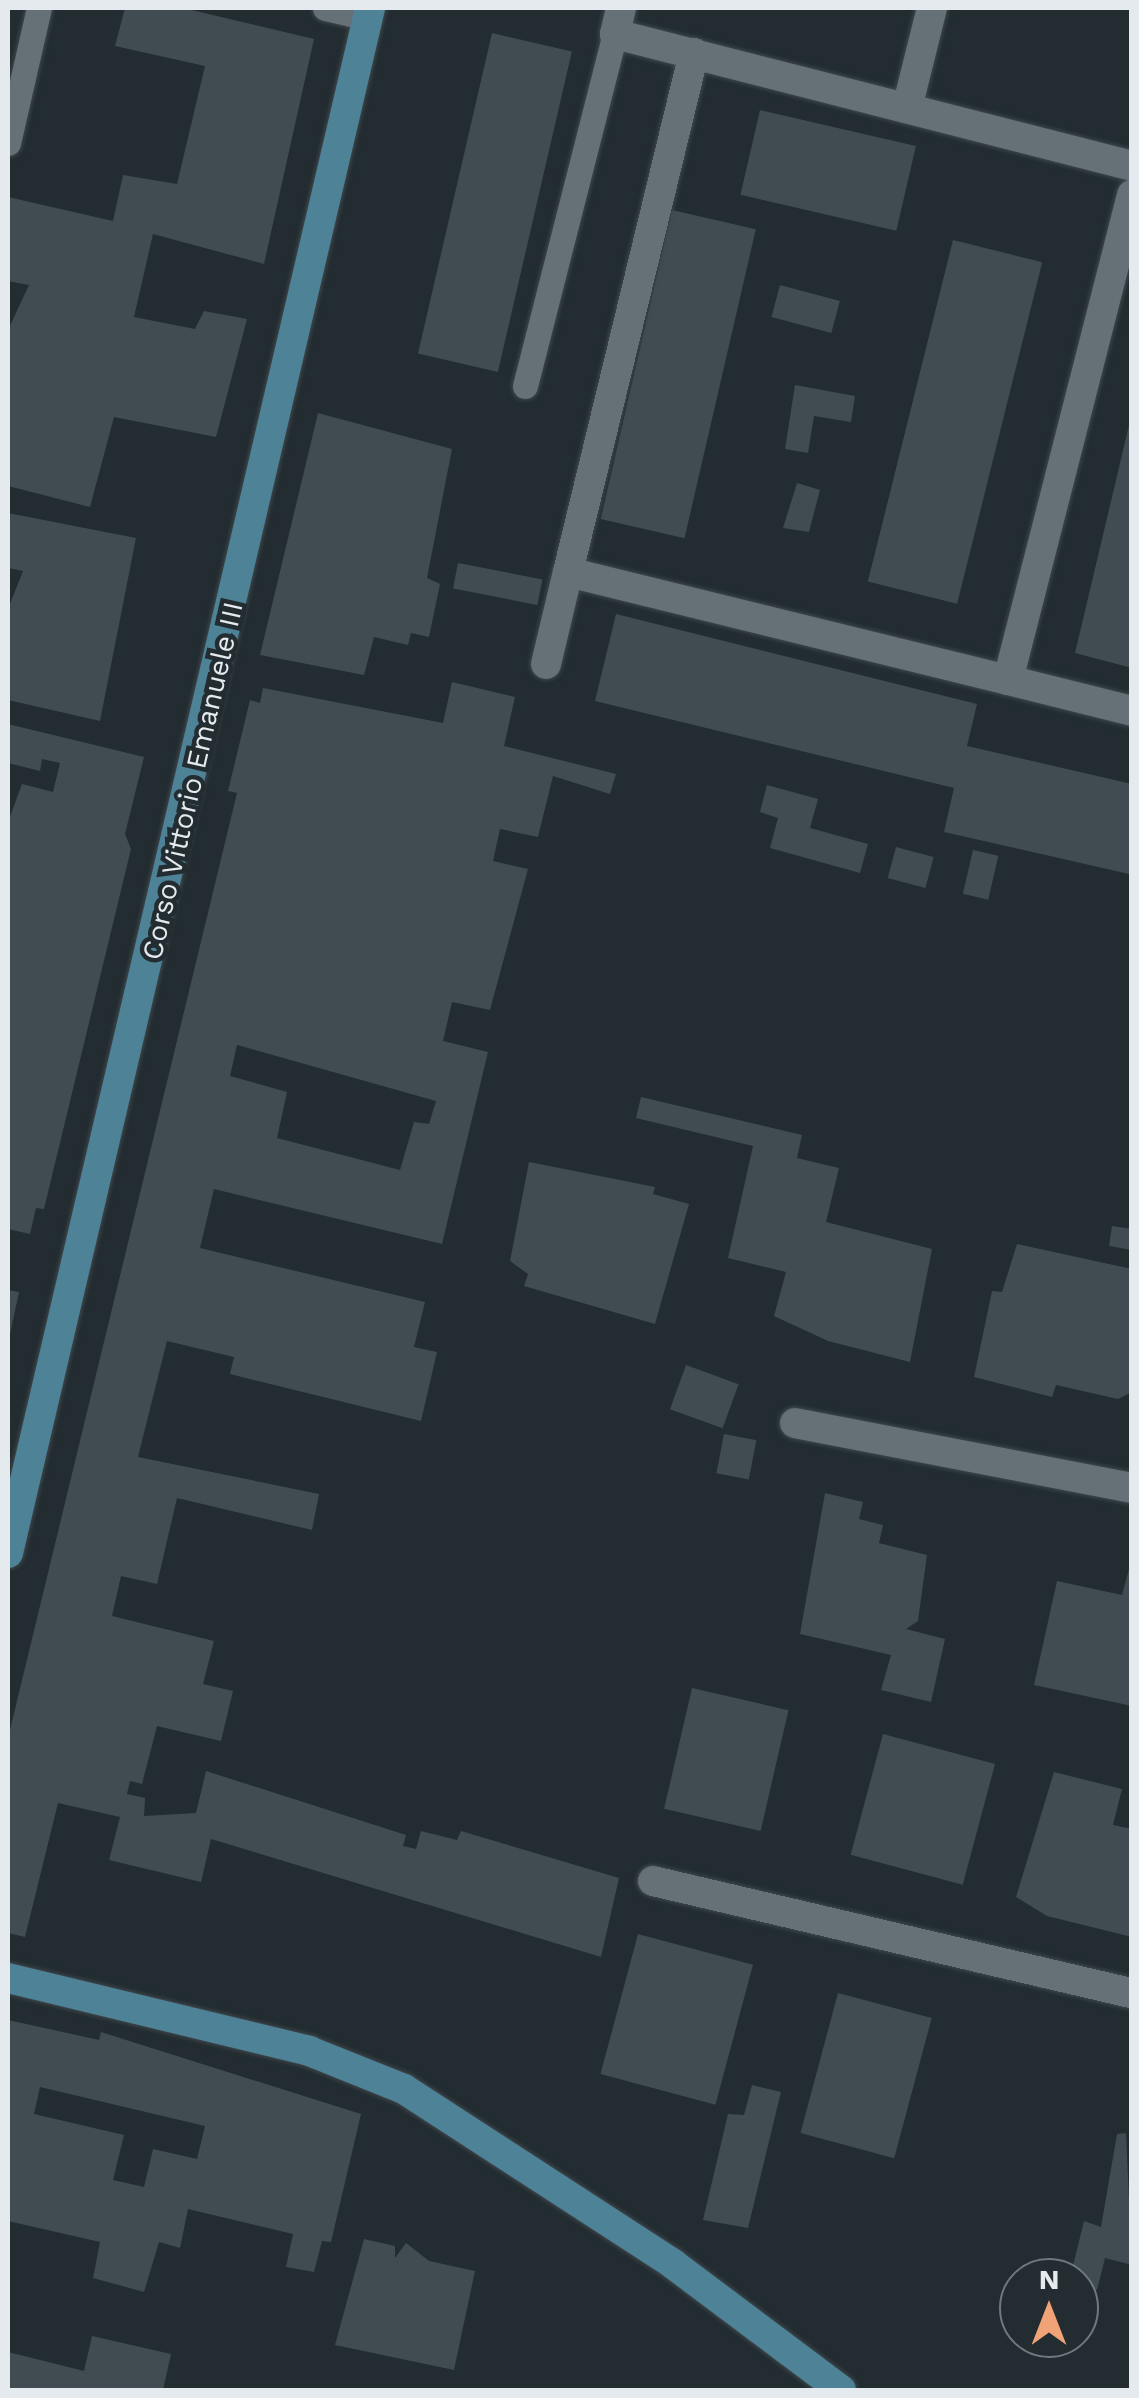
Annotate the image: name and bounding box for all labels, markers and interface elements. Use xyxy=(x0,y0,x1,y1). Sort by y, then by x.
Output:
street label: Corso Vittorio Emanuele III xyxy=(135,598,251,964)
north arrow xyxy=(999,2258,1099,2358)
text: N xyxy=(1039,2263,1059,2296)

